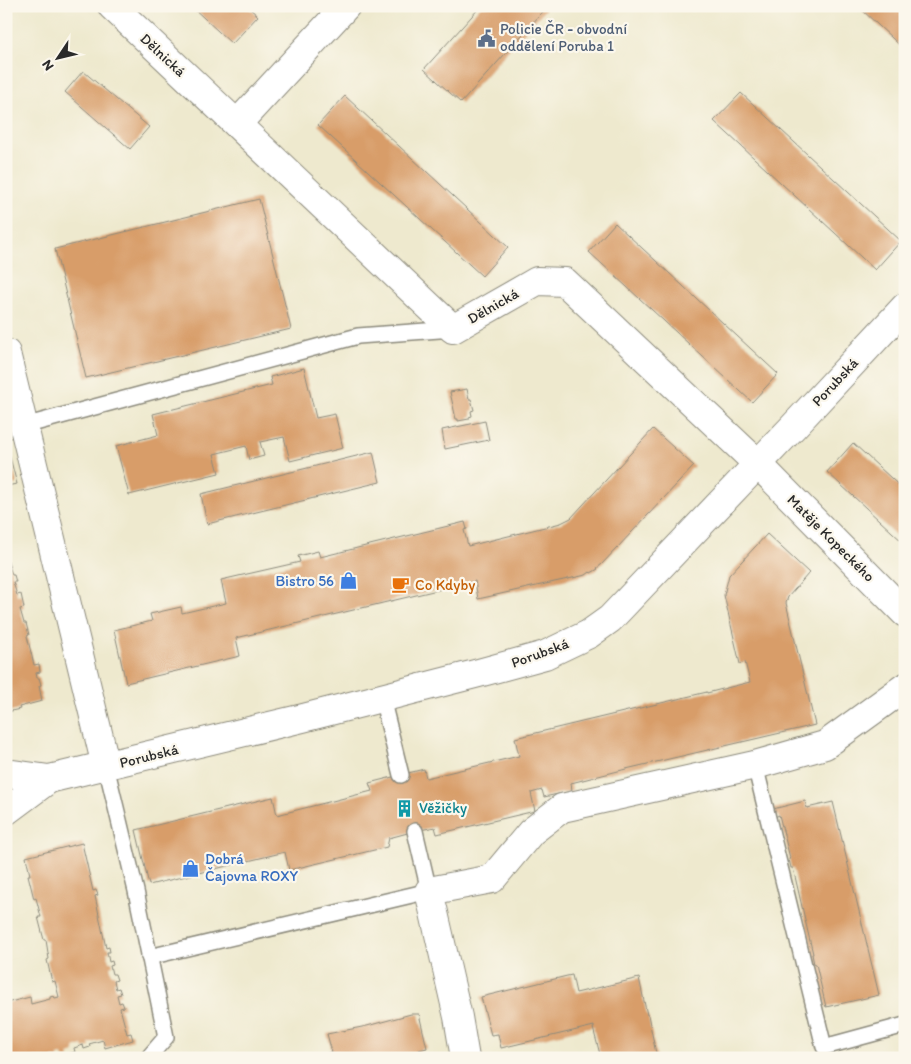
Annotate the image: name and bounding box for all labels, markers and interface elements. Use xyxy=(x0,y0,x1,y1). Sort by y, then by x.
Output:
place label: Policie ČR - obvodní oddělení Poruba 1 xyxy=(500,20,627,55)
public building icon: Policie ČR - obvodní oddělení Poruba 1 xyxy=(476,28,496,48)
street label: Dělnická xyxy=(136,29,190,81)
north arrow xyxy=(32,32,82,82)
text: N xyxy=(38,56,57,74)
street label: Dělnická xyxy=(464,284,522,328)
street label: Porubská xyxy=(808,354,862,410)
street label: Matěje Kopeckého xyxy=(784,491,878,585)
shop icon: Bistro 56 xyxy=(338,571,358,591)
place label: Bistro 56 xyxy=(275,572,334,590)
cafe icon: Co Kdyby xyxy=(391,575,411,595)
place label: Co Kdyby xyxy=(415,576,475,594)
street label: Porubská xyxy=(509,634,571,672)
street label: Porubská xyxy=(118,740,180,772)
building icon: Věžičky xyxy=(395,798,415,818)
place label: Věžičky xyxy=(419,799,467,817)
place label: Dobrá Čajovna ROXY xyxy=(205,850,298,885)
shop icon: Dobrá Čajovna ROXY xyxy=(181,858,201,878)

